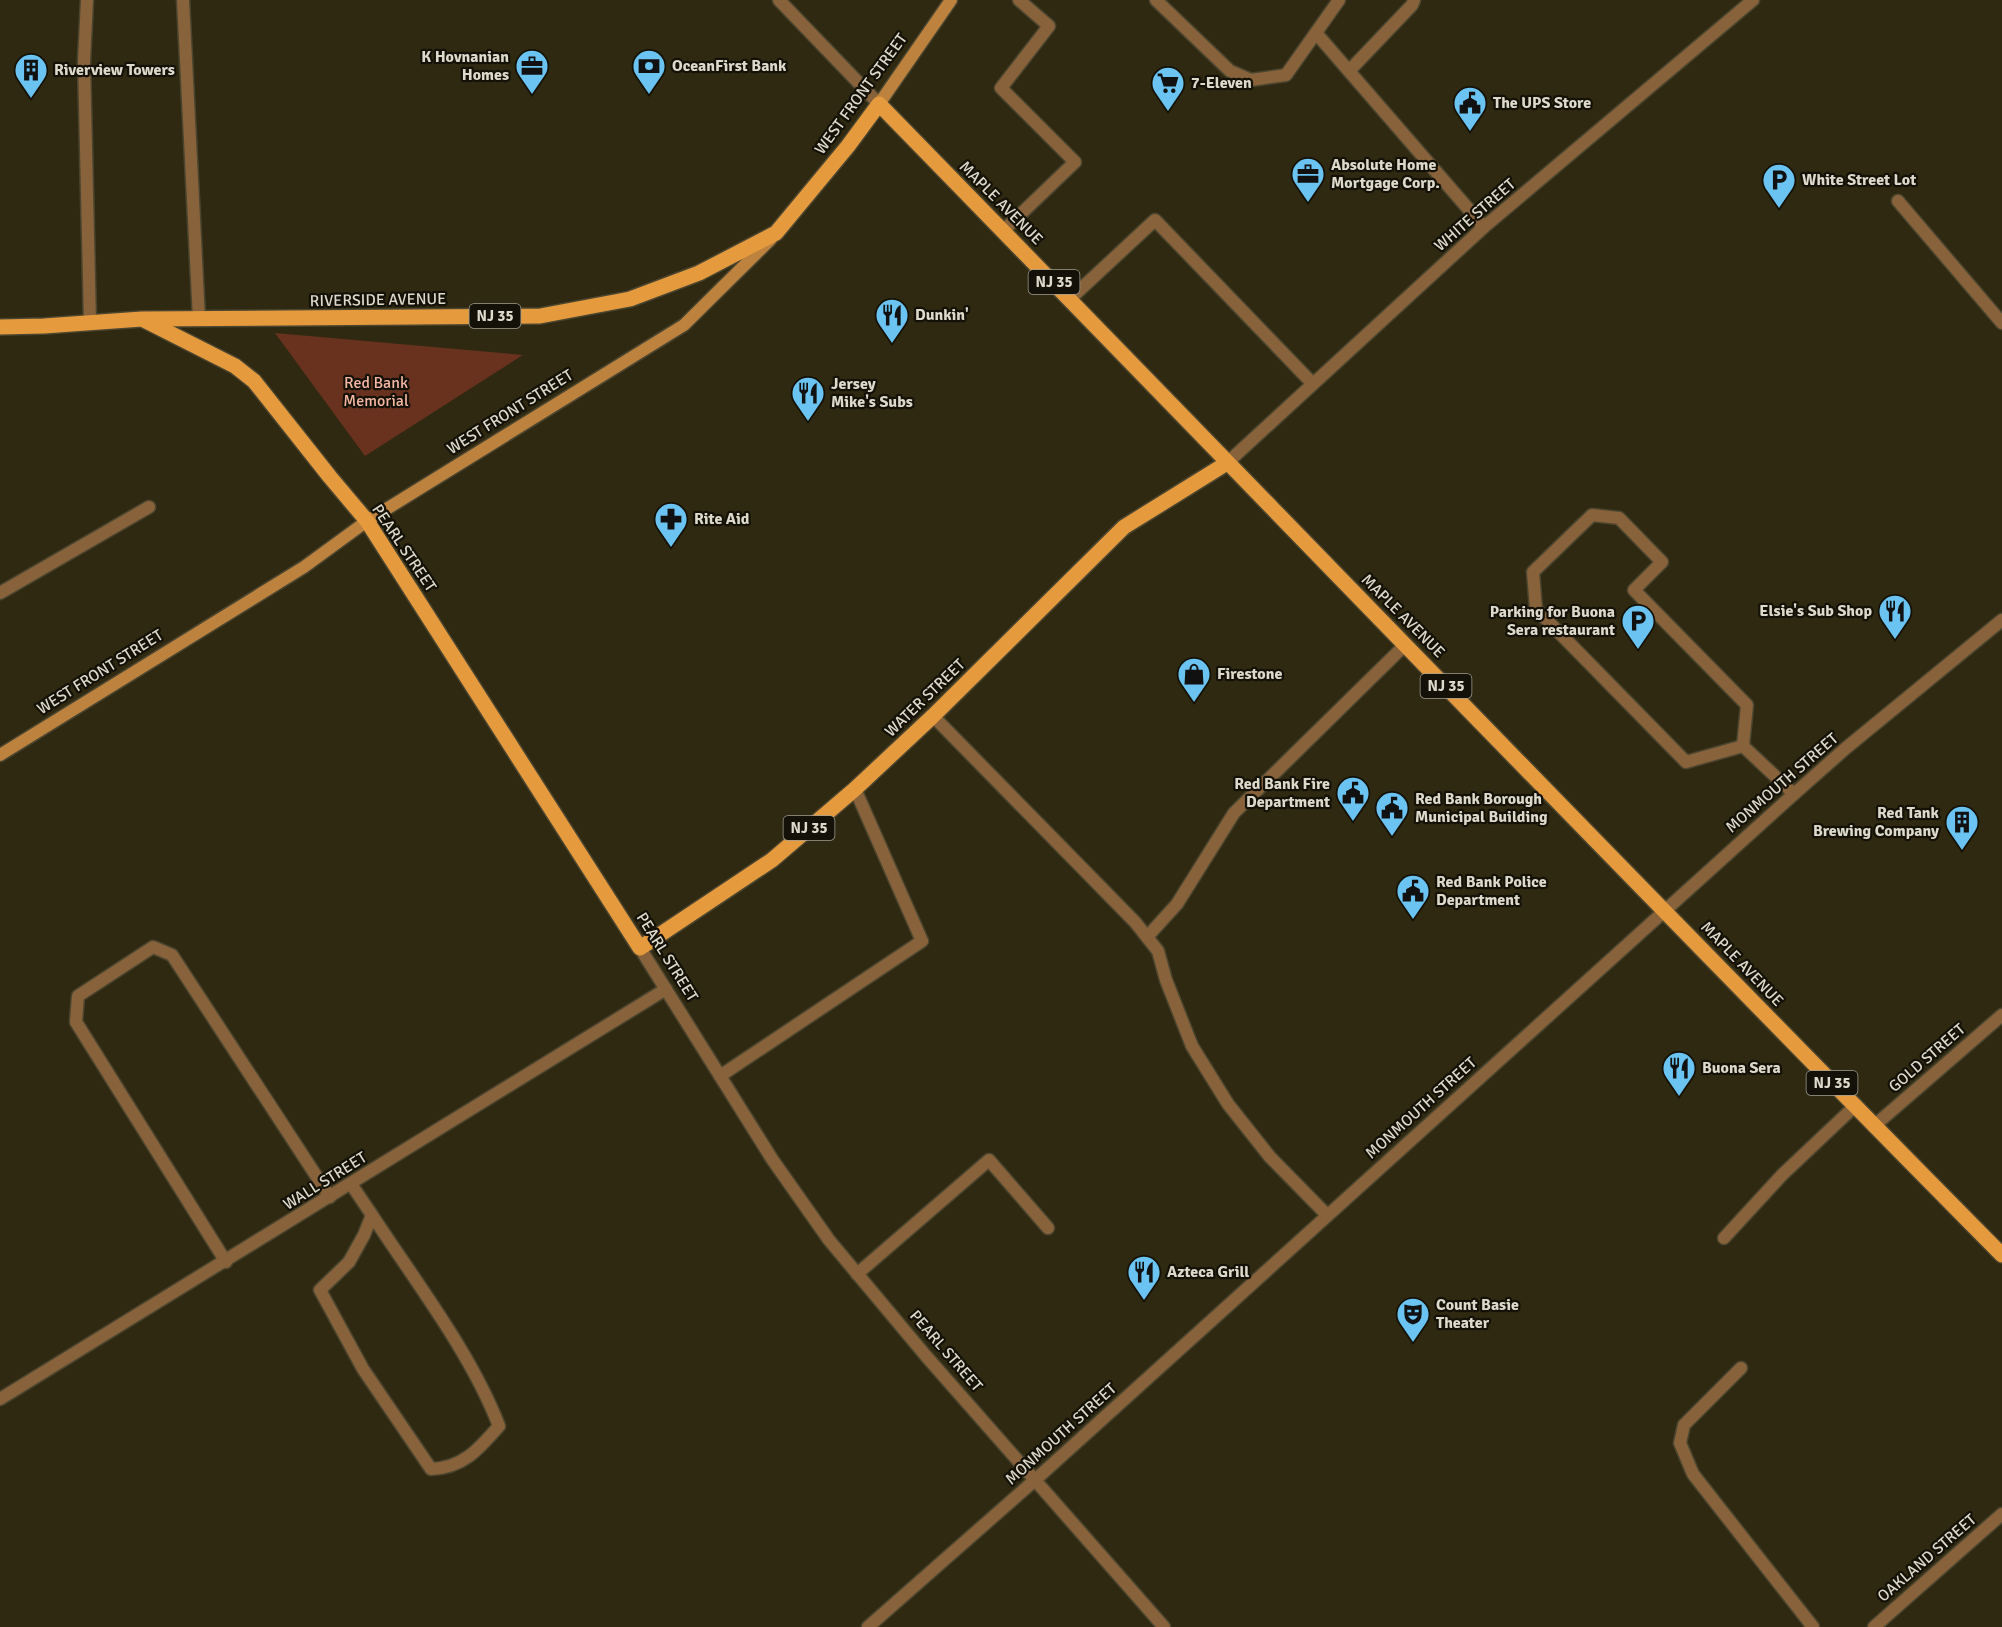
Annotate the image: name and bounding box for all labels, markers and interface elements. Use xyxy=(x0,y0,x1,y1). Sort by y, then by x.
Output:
street label: WEST FRONT STREET xyxy=(810,29,912,159)
place label: K Hovnanian Homes xyxy=(421,47,509,85)
office icon: K Hovnanian Homes xyxy=(514,48,550,95)
bank icon: OceanFirst Bank xyxy=(631,48,667,95)
building icon: Riverview Towers xyxy=(13,52,49,99)
place label: OceanFirst Bank xyxy=(672,56,787,76)
place label: Riverview Towers xyxy=(54,60,175,80)
supermarket icon: 7-Eleven xyxy=(1150,65,1186,112)
place label: 7-Eleven xyxy=(1191,73,1252,93)
public building icon: The UPS Store xyxy=(1452,85,1488,132)
place label: The UPS Store xyxy=(1493,93,1591,113)
place label: Absolute Home Mortgage Corp. xyxy=(1331,155,1440,193)
office icon: Absolute Home Mortgage Corp. xyxy=(1290,156,1326,203)
street label: MAPLE AVENUE xyxy=(955,157,1047,249)
parking icon: White Street Lot xyxy=(1761,162,1797,209)
place label: White Street Lot xyxy=(1802,170,1916,190)
street label: WHITE STREET xyxy=(1430,174,1520,256)
road number: NJ 35 xyxy=(1028,270,1080,294)
street label: RIVERSIDE AVENUE xyxy=(310,289,446,311)
restaurant icon: Dunkin' xyxy=(874,297,910,344)
road number: NJ 35 xyxy=(470,304,520,328)
place label: Dunkin' xyxy=(915,305,969,325)
street label: WEST FRONT STREET xyxy=(443,365,577,459)
park label: Red Bank Memorial xyxy=(343,373,409,411)
place label: Jersey Mike's Subs xyxy=(831,374,913,412)
restaurant icon: Jersey Mike's Subs xyxy=(790,375,826,422)
street label: PEARL STREET xyxy=(367,500,441,596)
pharmacy icon: Rite Aid xyxy=(653,501,689,548)
place label: Rite Aid xyxy=(694,509,750,529)
street label: MAPLE AVENUE xyxy=(1357,570,1449,662)
restaurant icon: Elsie's Sub Shop xyxy=(1877,593,1913,640)
place label: Elsie's Sub Shop xyxy=(1759,601,1872,621)
place label: Parking for Buona Sera restaurant xyxy=(1490,602,1615,640)
parking icon: Parking for Buona Sera restaurant xyxy=(1620,603,1656,650)
street label: WEST FRONT STREET xyxy=(33,625,167,719)
street label: WATER STREET xyxy=(881,655,969,741)
shop icon: Firestone xyxy=(1176,656,1212,703)
place label: Firestone xyxy=(1217,664,1282,684)
road number: NJ 35 xyxy=(1420,674,1472,698)
street label: MONMOUTH STREET xyxy=(1722,729,1842,837)
place label: Red Bank Fire Department xyxy=(1234,774,1330,812)
public building icon: Red Bank Fire Department xyxy=(1335,775,1371,822)
place label: Red Bank Borough Municipal Building xyxy=(1415,789,1548,827)
public building icon: Red Bank Borough Municipal Building xyxy=(1374,790,1410,837)
place label: Red Tank Brewing Company xyxy=(1813,803,1940,841)
building icon: Red Tank Brewing Company xyxy=(1944,804,1980,851)
road number: NJ 35 xyxy=(784,816,834,840)
place label: Red Bank Police Department xyxy=(1436,872,1547,910)
public building icon: Red Bank Police Department xyxy=(1395,873,1431,920)
street label: PEARL STREET xyxy=(632,909,702,1005)
street label: MAPLE AVENUE xyxy=(1696,917,1788,1011)
street label: GOLD STREET xyxy=(1885,1019,1969,1097)
restaurant icon: Buona Sera xyxy=(1661,1050,1697,1097)
street label: MONMOUTH STREET xyxy=(1361,1053,1481,1163)
place label: Buona Sera xyxy=(1702,1058,1781,1078)
road number: NJ 35 xyxy=(1806,1071,1858,1095)
street label: WALL STREET xyxy=(280,1147,371,1215)
restaurant icon: Azteca Grill xyxy=(1126,1254,1162,1301)
place label: Azteca Grill xyxy=(1167,1262,1249,1282)
place label: Count Basie Theater xyxy=(1436,1295,1519,1333)
theatre icon: Count Basie Theater xyxy=(1395,1296,1431,1343)
street label: PEARL STREET xyxy=(905,1306,987,1396)
street label: MONMOUTH STREET xyxy=(1001,1379,1121,1489)
street label: OAKLAND STREET xyxy=(1874,1510,1981,1606)

